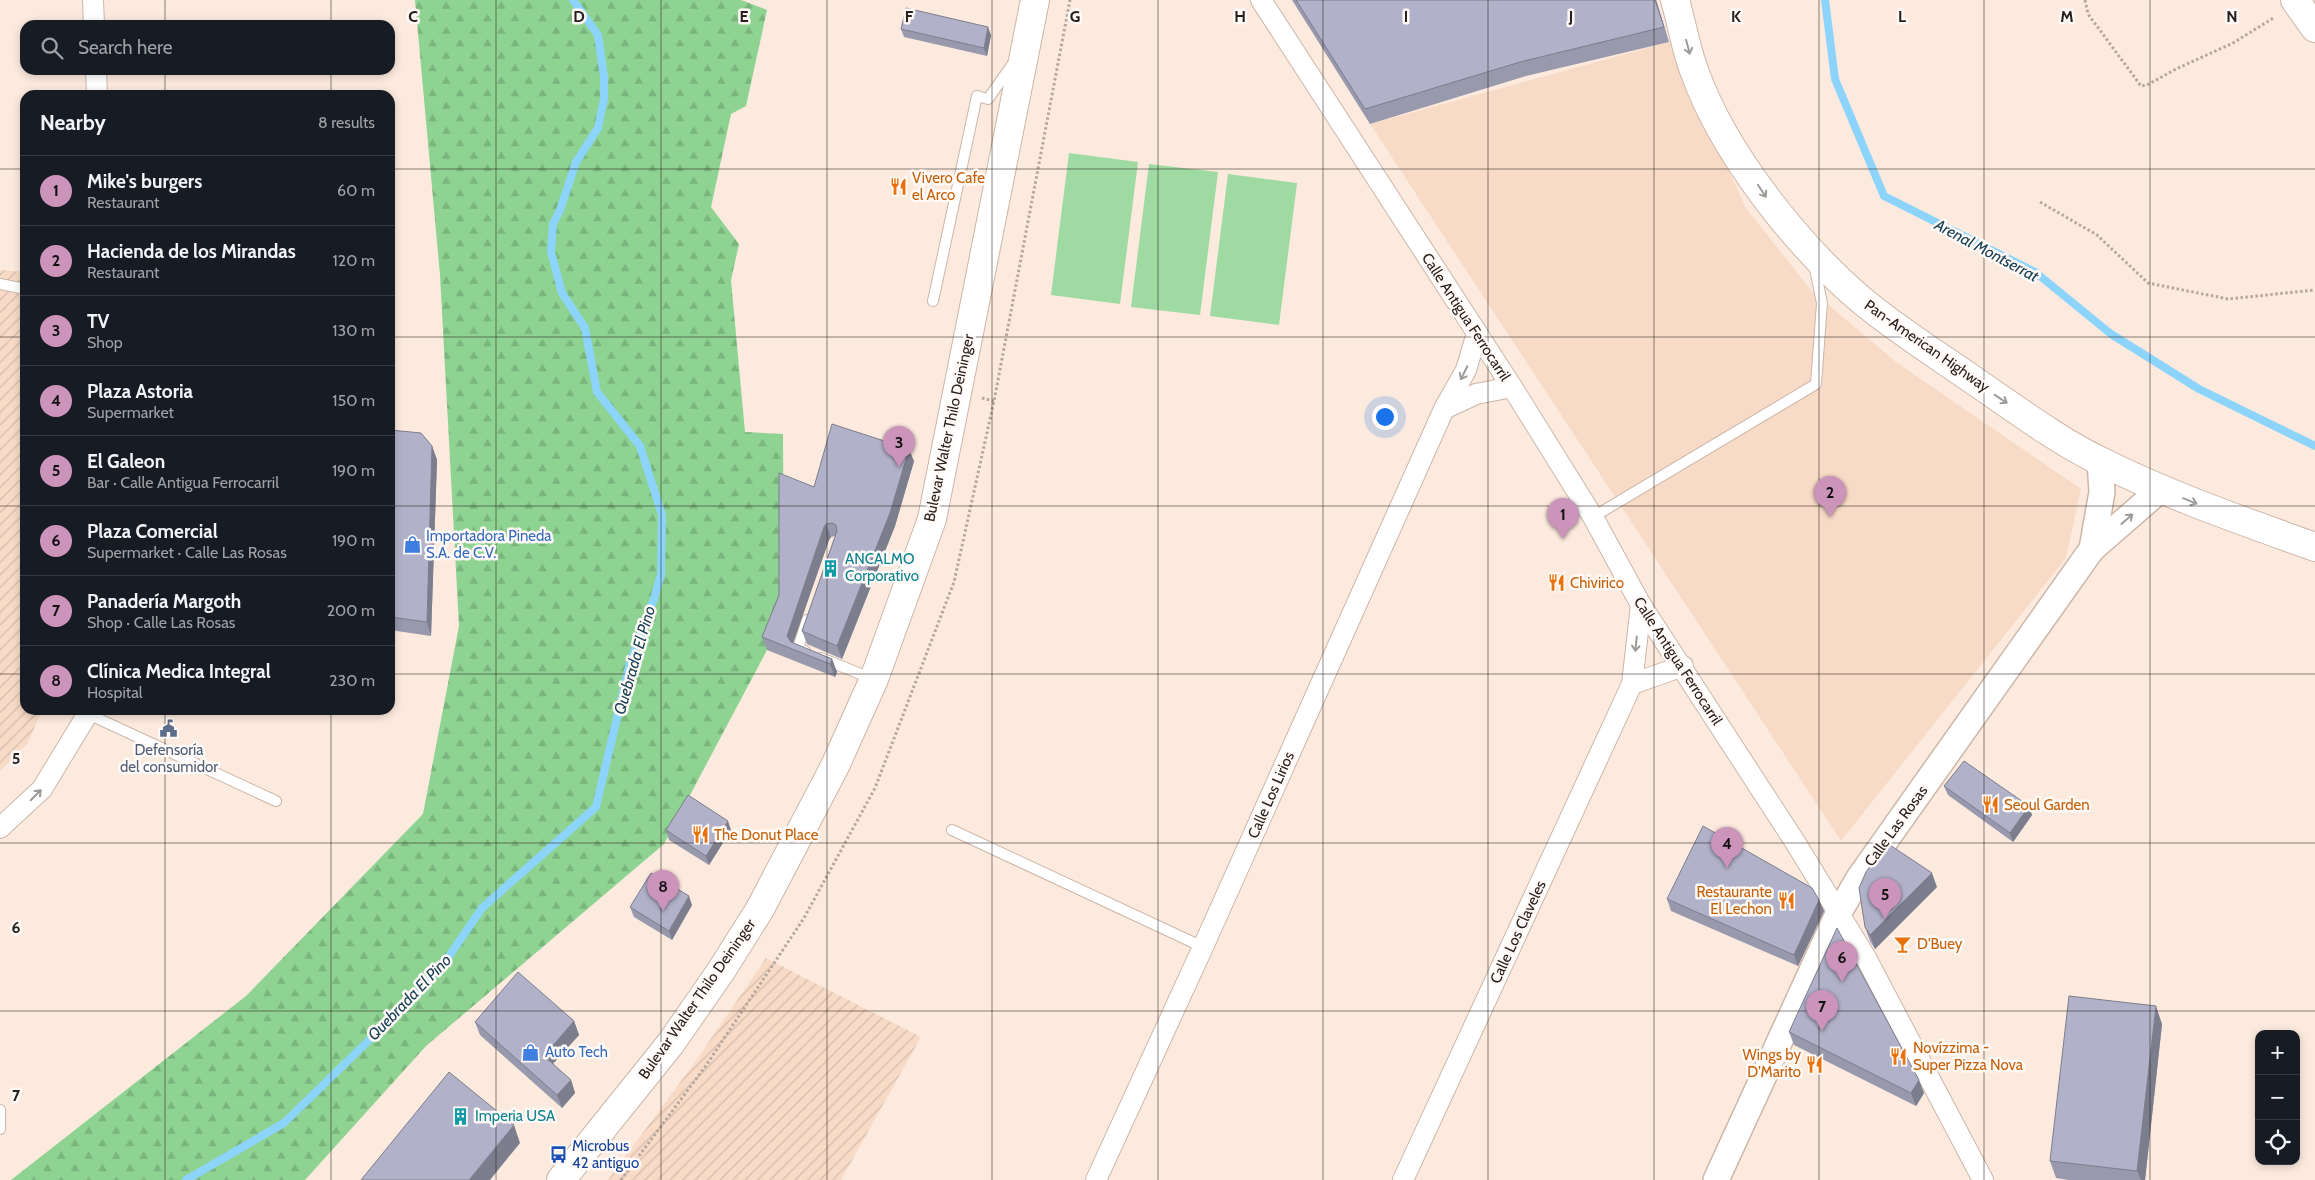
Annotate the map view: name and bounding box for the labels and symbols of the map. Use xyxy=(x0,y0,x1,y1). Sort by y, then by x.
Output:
text: C xyxy=(408,7,418,26)
text: D xyxy=(573,7,585,26)
text: E xyxy=(739,7,749,26)
text: F xyxy=(905,7,914,26)
text: G xyxy=(1070,7,1080,26)
text: H xyxy=(1234,7,1246,26)
text: I xyxy=(1404,7,1408,26)
text: J xyxy=(1568,7,1573,26)
text: K xyxy=(1731,7,1741,26)
text: L xyxy=(1898,7,1906,26)
text: M xyxy=(2060,7,2074,26)
text: N xyxy=(2226,7,2238,26)
one-way arrow xyxy=(1684,39,1693,55)
place label: Vivero Cafe el Arco xyxy=(912,169,985,204)
restaurant icon: Vivero Cafe el Arco xyxy=(888,177,908,197)
one-way arrow xyxy=(1757,183,1767,197)
water label: Arenal Montserrat xyxy=(1931,215,2043,286)
street label: Calle Antigua Ferrocarril xyxy=(1418,250,1514,385)
street label: Pan-American Highway xyxy=(1861,296,1993,396)
street label: Bulevar Walter Thilo Deininger xyxy=(920,332,978,523)
one-way arrow xyxy=(1459,365,1469,380)
one-way arrow xyxy=(1994,394,2008,404)
your location xyxy=(1372,404,1398,430)
pin: 3 xyxy=(883,426,915,467)
pin: 2 xyxy=(1814,476,1846,517)
one-way arrow xyxy=(2182,497,2197,506)
pin: 1 xyxy=(1547,498,1579,539)
one-way arrow xyxy=(2120,513,2133,525)
place label: Importadora Pineda S.A. de C.V. xyxy=(426,527,552,562)
shop icon: Importadora Pineda S.A. de C.V. xyxy=(402,535,422,555)
place label: ANCALMO Corporativo xyxy=(845,550,919,585)
building icon: ANCALMO Corporativo xyxy=(821,558,841,578)
restaurant icon: Chivirico xyxy=(1546,573,1566,593)
place label: Chivirico xyxy=(1570,574,1624,592)
street label: Calle Antigua Ferrocarril xyxy=(1630,594,1726,729)
water label: Quebrada El Pino xyxy=(610,604,659,717)
one-way arrow xyxy=(1631,636,1641,652)
public building icon: Defensoría del consumidor xyxy=(159,719,179,739)
place label: Defensoría del consumidor xyxy=(120,741,218,776)
text: 5 xyxy=(12,749,20,768)
street label: Calle Los Lirios xyxy=(1244,749,1298,841)
street label: Calle Las Rosas xyxy=(1861,782,1931,870)
one-way arrow xyxy=(30,789,42,801)
restaurant icon: Seoul Garden xyxy=(1980,795,2000,815)
place label: Seoul Garden xyxy=(2004,796,2090,814)
restaurant icon: The Donut Place xyxy=(690,825,710,845)
place label: The Donut Place xyxy=(714,826,819,844)
pin: 4 xyxy=(1711,827,1743,868)
pin: 8 xyxy=(647,870,679,911)
street label: Calle Los Claveles xyxy=(1486,878,1550,986)
pin: 5 xyxy=(1869,878,1901,919)
place label: Restaurante El Lechon xyxy=(1696,883,1772,918)
restaurant icon: Restaurante El Lechon xyxy=(1776,891,1796,911)
street label: Bulevar Walter Thilo Deininger xyxy=(635,915,759,1083)
text: 6 xyxy=(12,918,21,937)
bar icon: D'Buey xyxy=(1893,934,1913,954)
place label: D'Buey xyxy=(1917,935,1963,953)
pin: 6 xyxy=(1826,941,1858,982)
water label: Quebrada El Pino xyxy=(364,950,455,1044)
pin: 7 xyxy=(1806,990,1838,1031)
place label: Novízzima - Super Pizza Nova xyxy=(1913,1039,2024,1074)
shop icon: Auto Tech xyxy=(521,1042,541,1062)
place label: Auto Tech xyxy=(545,1043,608,1061)
place label: Wings by D'Marito xyxy=(1743,1046,1801,1081)
restaurant icon: Novízzima - Super Pizza Nova xyxy=(1889,1047,1909,1067)
restaurant icon: Wings by D'Marito xyxy=(1805,1054,1825,1074)
text: 7 xyxy=(12,1086,21,1105)
building icon: Imperia USA xyxy=(451,1106,471,1126)
place label: Imperia USA xyxy=(475,1107,556,1125)
place label: Microbus 42 antiguo xyxy=(572,1137,639,1172)
bus stop icon: Microbus 42 antiguo xyxy=(548,1145,568,1165)

